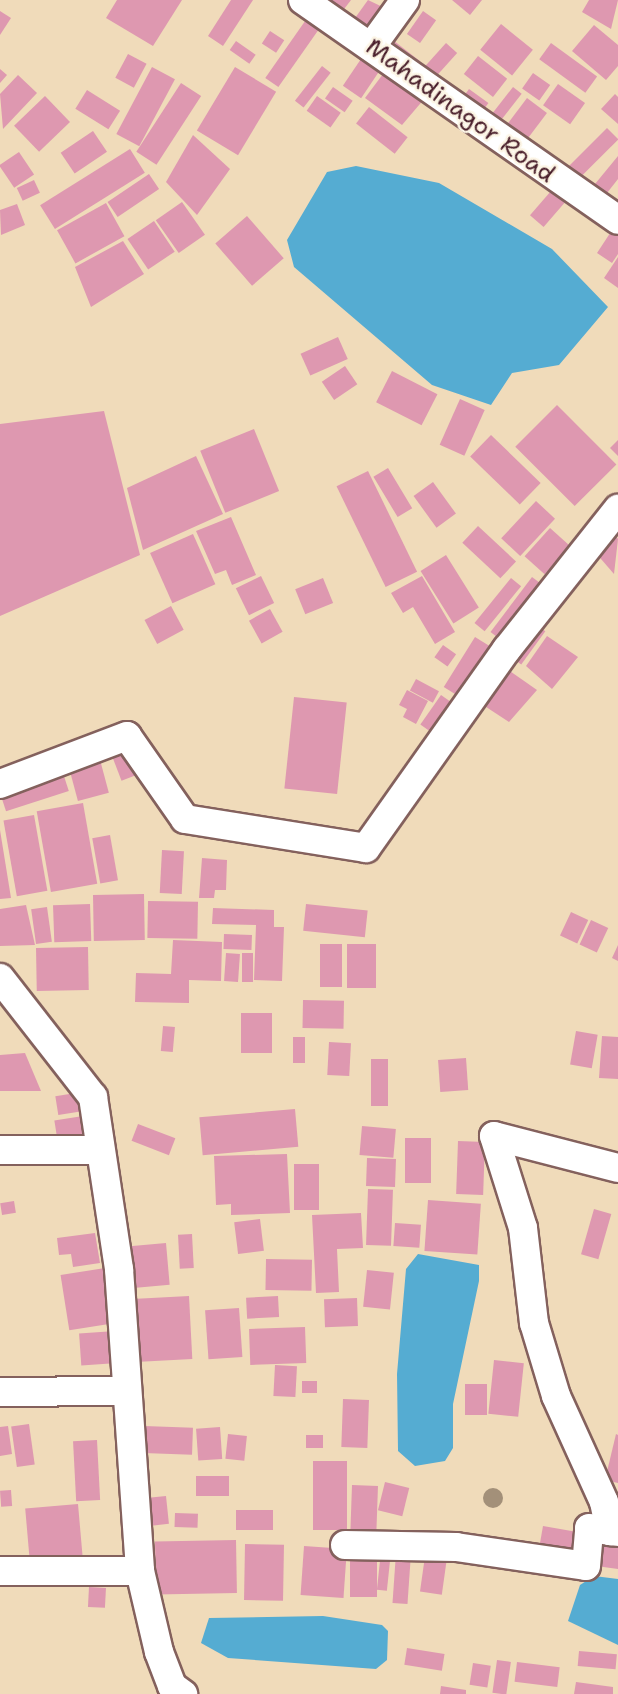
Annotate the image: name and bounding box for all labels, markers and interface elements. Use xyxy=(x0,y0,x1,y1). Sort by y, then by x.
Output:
street label: Mahadinagor Road xyxy=(360,33,560,189)

